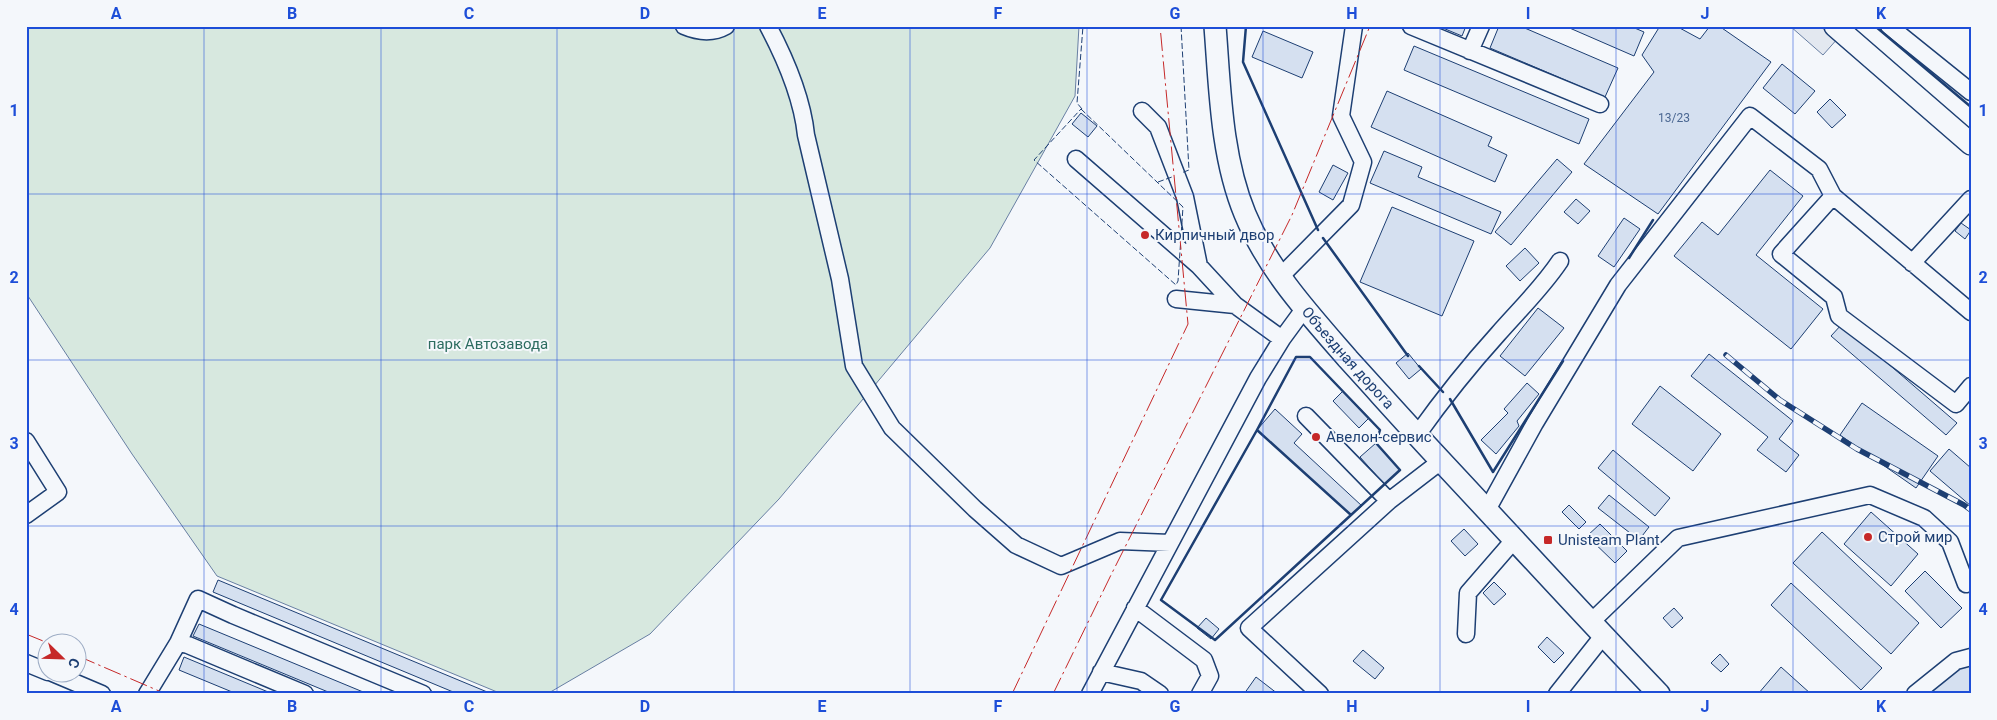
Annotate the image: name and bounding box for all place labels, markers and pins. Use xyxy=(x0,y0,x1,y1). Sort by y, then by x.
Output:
place label: Кирпичный двор xyxy=(1155,226,1274,244)
marker: Кирпичный двор xyxy=(1139,229,1151,241)
place label: Авелон-сервис xyxy=(1326,428,1432,446)
marker: Авелон-сервис xyxy=(1310,431,1322,443)
place label: Строй мир xyxy=(1878,528,1953,546)
place label: Unisteam Plant xyxy=(1558,531,1660,549)
marker: Строй мир xyxy=(1862,531,1874,543)
marker: Unisteam Plant xyxy=(1542,534,1554,546)

